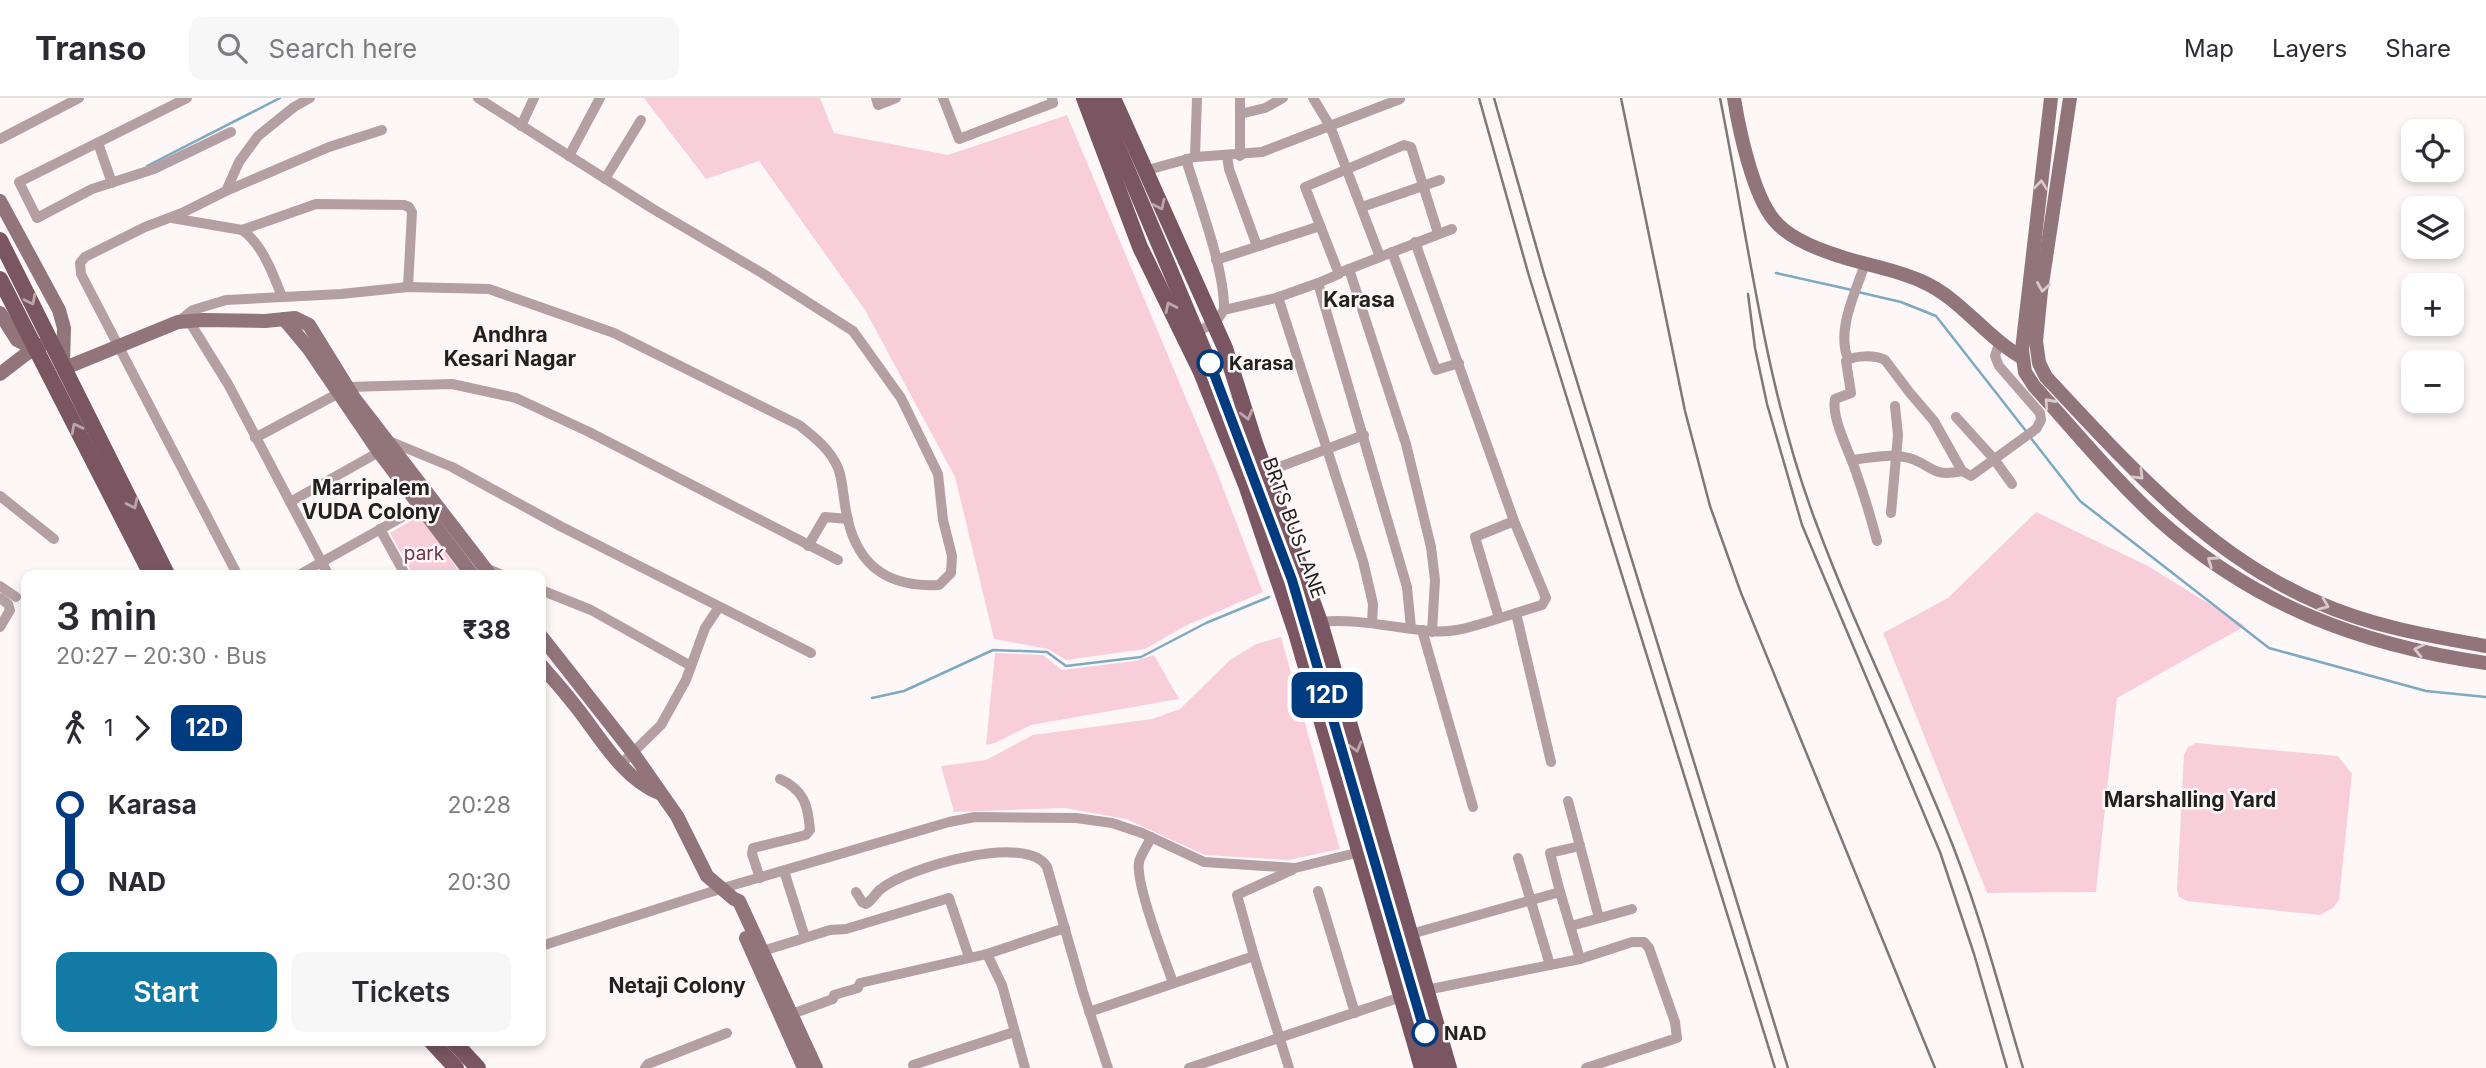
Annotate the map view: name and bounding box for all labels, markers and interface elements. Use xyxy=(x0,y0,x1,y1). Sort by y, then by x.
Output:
search box xyxy=(189,17,679,80)
text: Transo xyxy=(35,28,147,68)
icon: search xyxy=(213,29,251,67)
text: Search here xyxy=(269,33,417,64)
text: Map xyxy=(2184,34,2234,63)
text: Layers xyxy=(2272,34,2347,63)
text: Share xyxy=(2385,34,2451,63)
map controls xyxy=(2401,119,2464,413)
button: locate xyxy=(2401,119,2464,182)
one-way arrow xyxy=(2033,179,2048,190)
button: layers xyxy=(2401,196,2464,259)
one-way arrow xyxy=(1152,198,1166,210)
button: + xyxy=(2401,273,2464,336)
one-way arrow xyxy=(2036,281,2051,293)
district label: Karasa xyxy=(1323,287,1395,312)
one-way arrow xyxy=(22,293,36,306)
one-way arrow xyxy=(1164,302,1178,314)
district label: Andhra Kesari Nagar xyxy=(444,322,577,371)
marker: Karasa xyxy=(1197,350,1223,376)
button: − xyxy=(2401,350,2464,413)
place label: Karasa xyxy=(1229,352,1294,375)
one-way arrow xyxy=(2045,398,2057,411)
one-way arrow xyxy=(1239,409,1253,421)
one-way arrow xyxy=(70,423,84,435)
street label: BRTS BUS LANE xyxy=(1258,454,1330,602)
one-way arrow xyxy=(2130,467,2143,480)
district label: Marripalem VUDA Colony xyxy=(302,475,441,524)
one-way arrow xyxy=(124,497,138,509)
park label: park xyxy=(404,542,445,565)
one-way arrow xyxy=(2207,557,2220,569)
text: 3 min xyxy=(56,593,157,639)
one-way arrow xyxy=(2317,596,2329,610)
text: ₹38 xyxy=(462,614,511,645)
text: 20:27 – 20:30 · Bus xyxy=(56,642,267,670)
one-way arrow xyxy=(2413,644,2425,659)
line badge: 12D xyxy=(1287,672,1367,718)
text: 12D xyxy=(1306,680,1348,709)
icon: walk xyxy=(56,709,94,747)
icon: forward xyxy=(123,709,161,747)
text: 12D xyxy=(185,713,228,742)
text: 1 xyxy=(104,714,113,742)
one-way arrow xyxy=(1348,741,1363,753)
district label: Marshalling Yard xyxy=(2104,787,2276,812)
text: Karasa xyxy=(108,789,197,820)
text: 20:28 xyxy=(448,791,511,819)
text: NAD xyxy=(108,866,166,897)
text: 20:30 xyxy=(447,868,511,896)
button: Start xyxy=(56,952,277,1032)
button: Tickets xyxy=(291,952,511,1032)
district label: Netaji Colony xyxy=(608,973,746,998)
marker: NAD xyxy=(1412,1020,1438,1046)
place label: NAD xyxy=(1444,1022,1486,1045)

